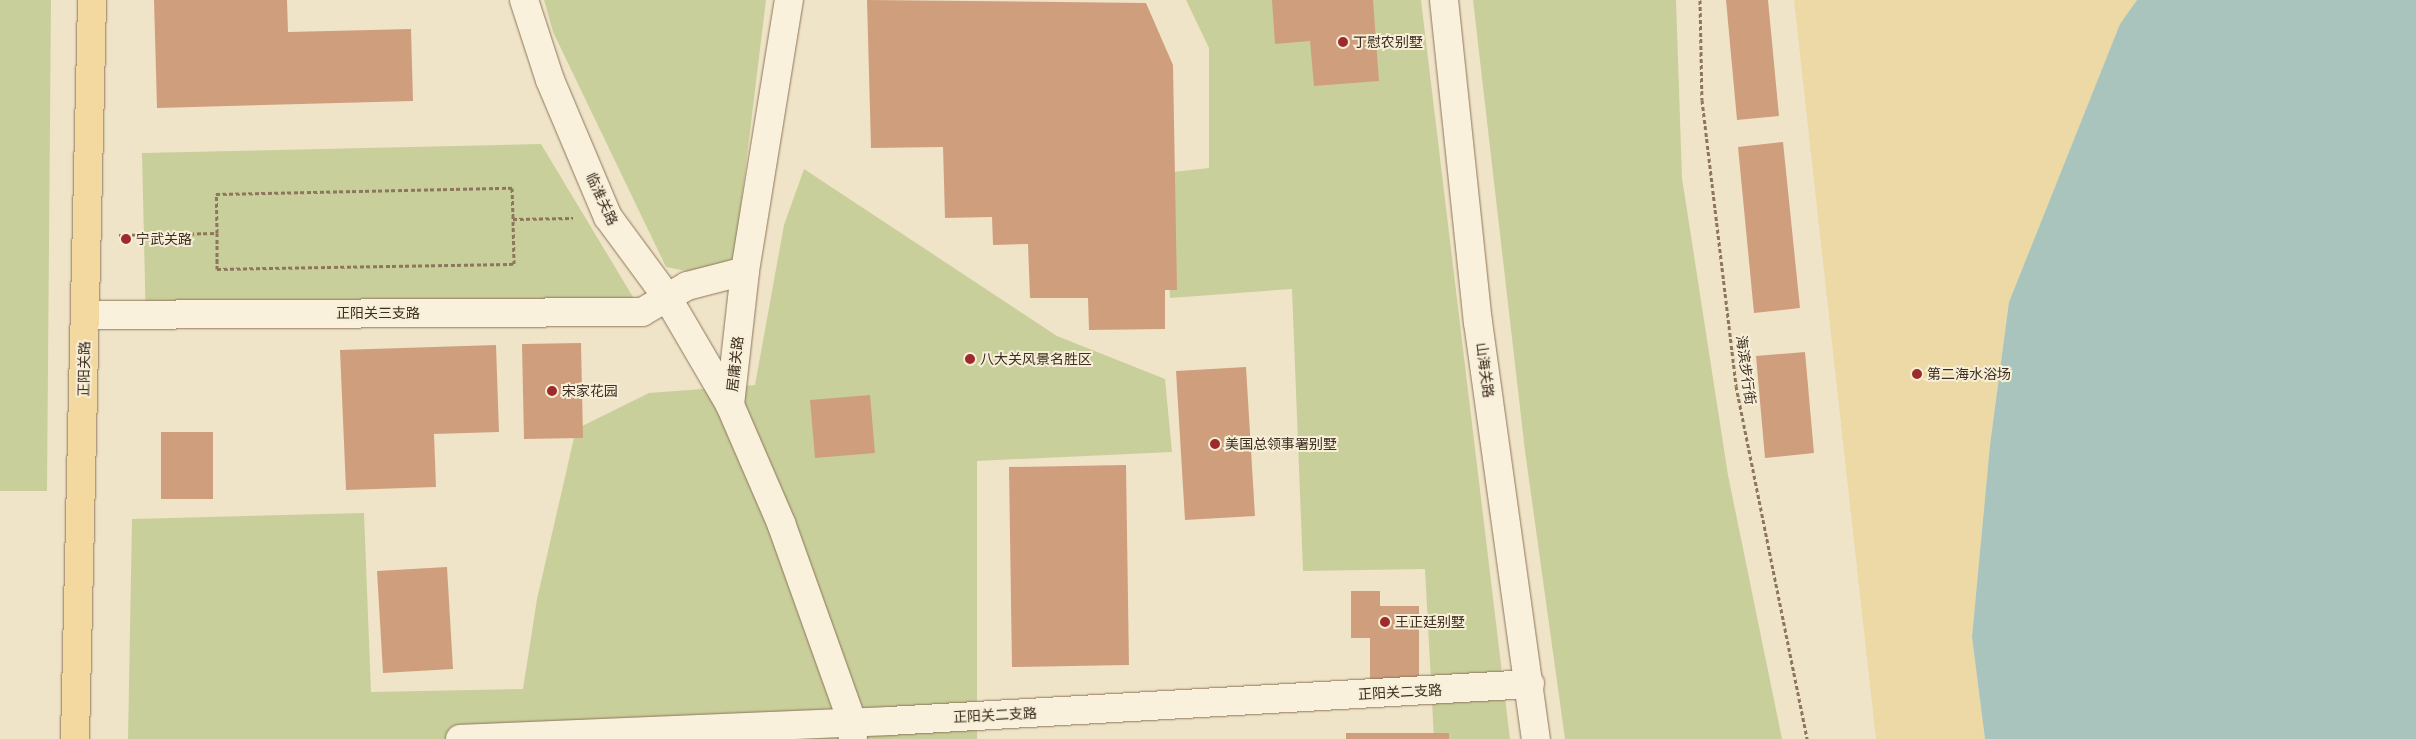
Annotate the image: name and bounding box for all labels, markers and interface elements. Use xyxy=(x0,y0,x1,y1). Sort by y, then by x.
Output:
place label: 丁慰农别墅 xyxy=(1353,34,1423,50)
marker: 丁慰农别墅 xyxy=(1337,36,1349,48)
street label: 临淮关路 xyxy=(583,170,621,228)
place label: 宁武关路 xyxy=(136,231,192,247)
marker: 宁武关路 xyxy=(120,233,132,245)
street label: 正阳关三支路 xyxy=(336,305,420,321)
street label: 海滨步行街 xyxy=(1733,334,1759,406)
street label: 居庸关路 xyxy=(724,335,746,393)
street label: 正阳关路 xyxy=(75,341,93,397)
street label: 山海关路 xyxy=(1473,341,1497,399)
place label: 八大关风景名胜区 xyxy=(980,351,1092,367)
marker: 八大关风景名胜区 xyxy=(964,353,976,365)
place label: 第二海水浴场 xyxy=(1927,366,2011,382)
marker: 第二海水浴场 xyxy=(1911,368,1923,380)
place label: 宋家花园 xyxy=(562,383,618,399)
marker: 宋家花园 xyxy=(546,385,558,397)
place label: 美国总领事署别墅 xyxy=(1225,436,1337,452)
marker: 美国总领事署别墅 xyxy=(1209,438,1221,450)
place label: 王正廷别墅 xyxy=(1395,614,1465,630)
marker: 王正廷别墅 xyxy=(1379,616,1391,628)
street label: 正阳关二支路 xyxy=(1358,681,1442,703)
street label: 正阳关二支路 xyxy=(953,704,1037,726)

